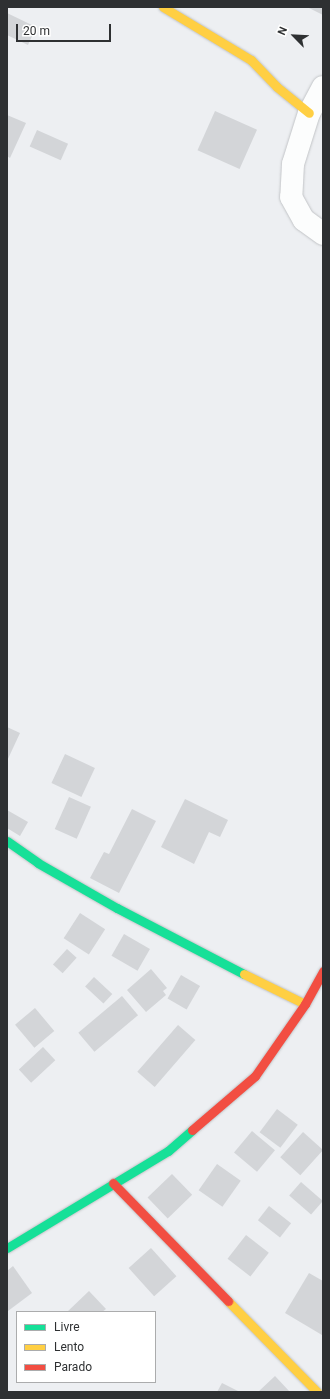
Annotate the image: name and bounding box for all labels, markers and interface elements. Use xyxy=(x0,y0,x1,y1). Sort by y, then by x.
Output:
scale bar xyxy=(18,16,113,42)
north arrow xyxy=(274,16,314,56)
text: 20 m xyxy=(23,24,50,38)
text: N xyxy=(275,25,290,37)
legend xyxy=(16,1311,156,1383)
text: Livre xyxy=(54,1320,80,1334)
text: Lento xyxy=(54,1340,84,1354)
text: Parado xyxy=(54,1360,92,1374)

